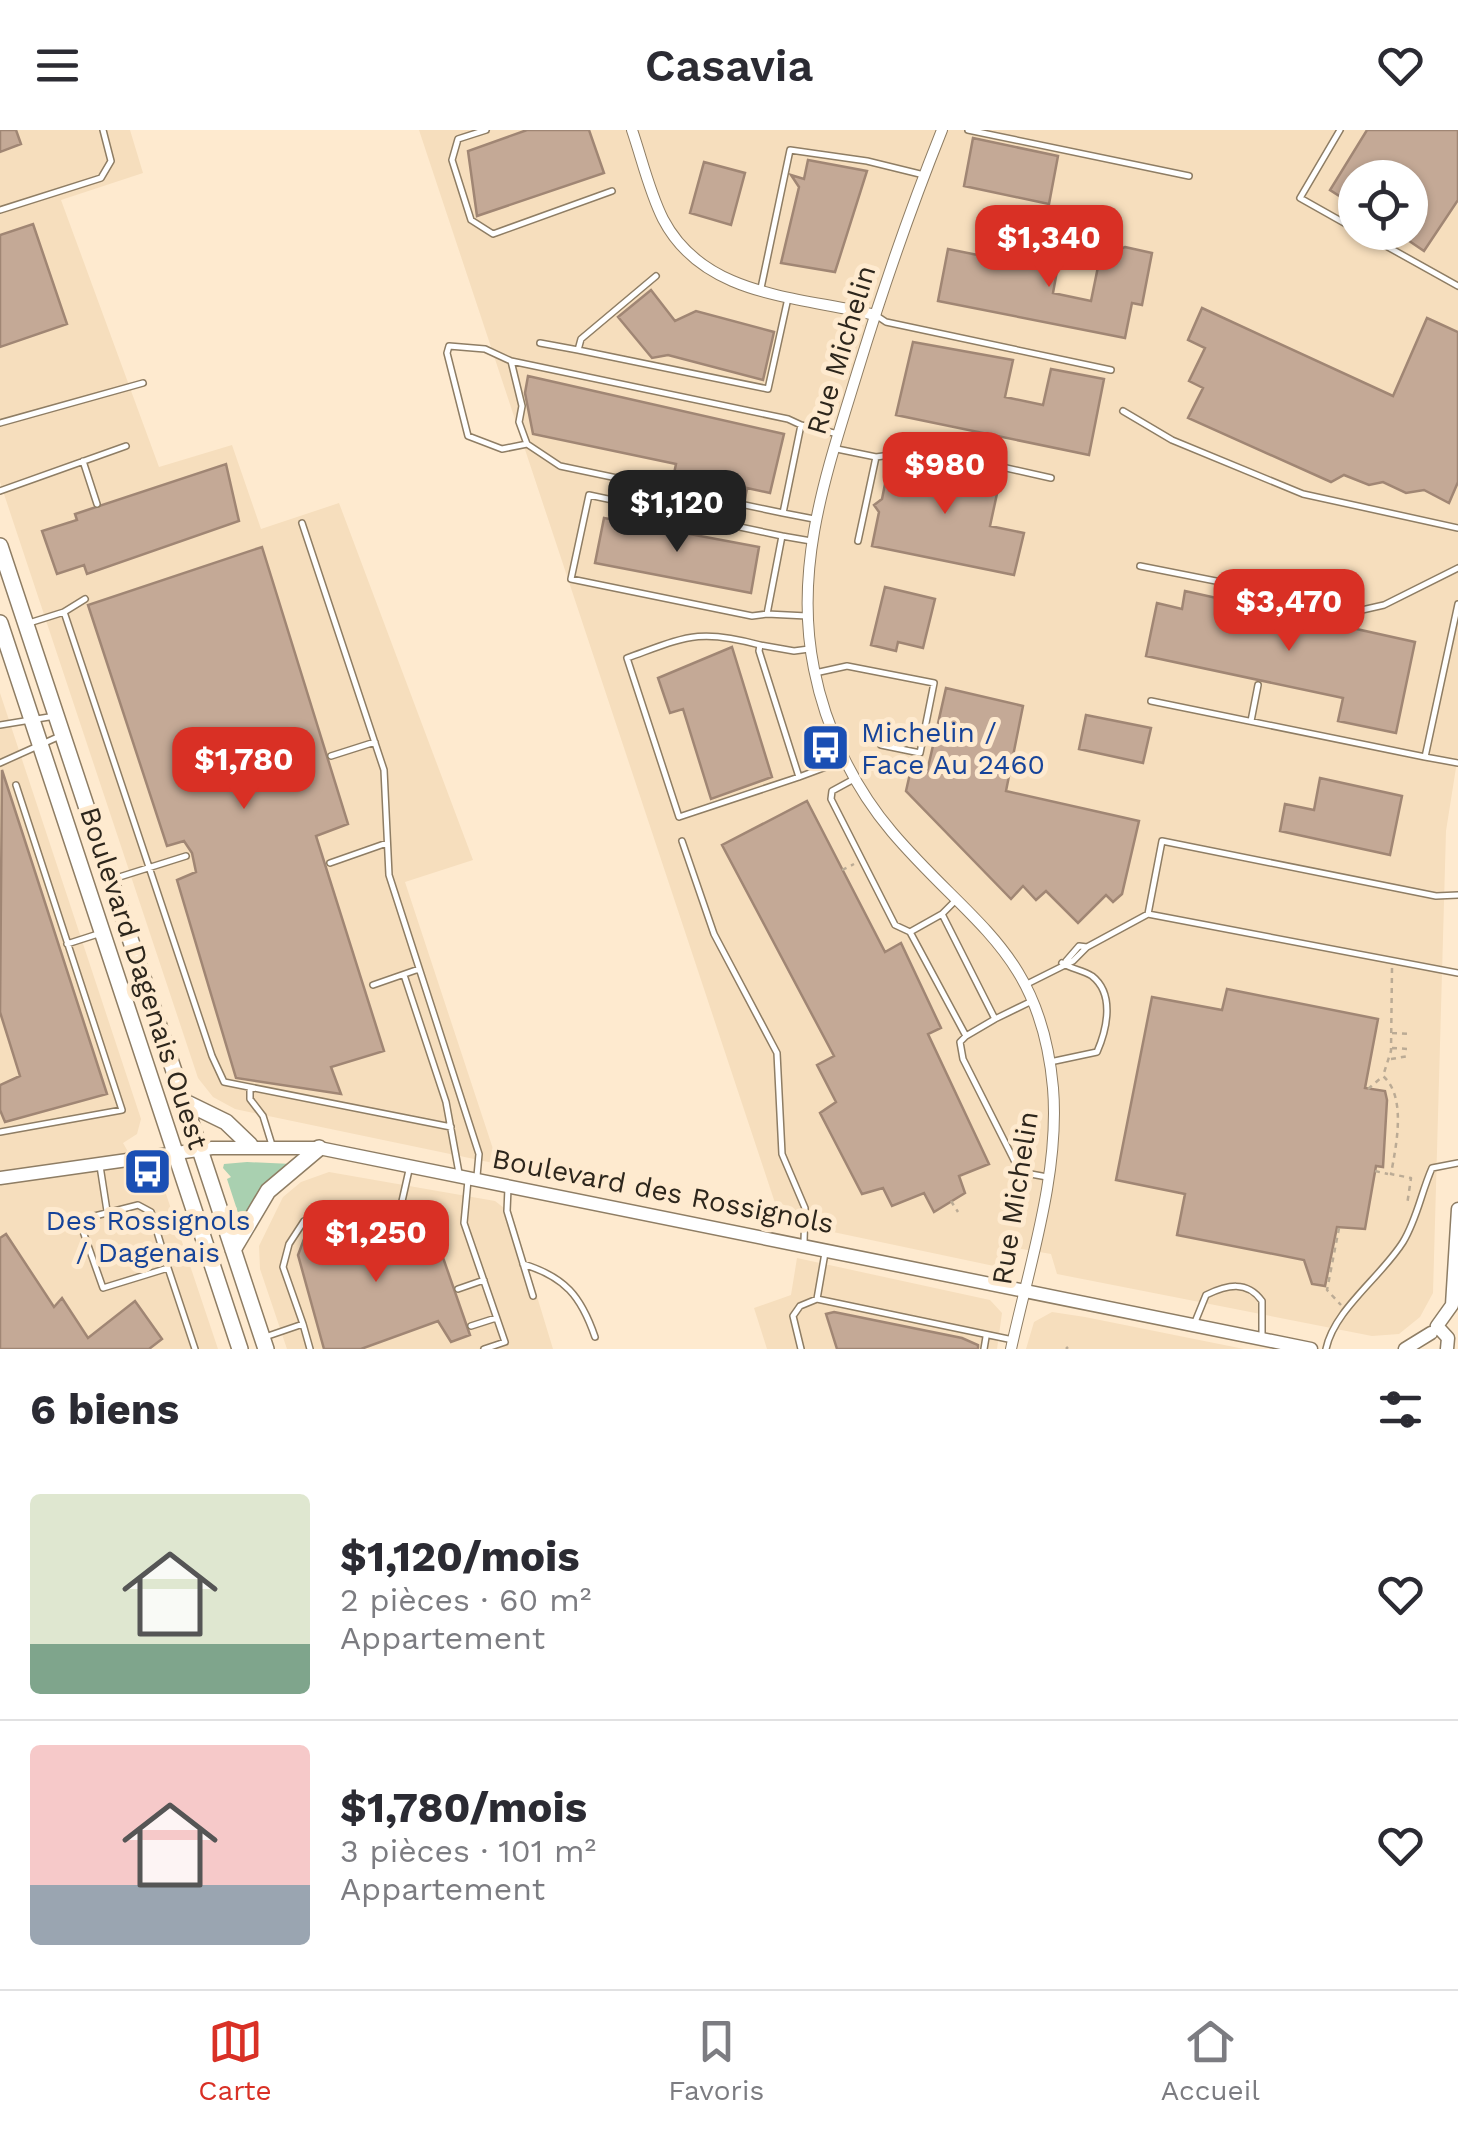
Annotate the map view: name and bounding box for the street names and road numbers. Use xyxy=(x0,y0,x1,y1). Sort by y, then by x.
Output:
street label: Rue Michelin xyxy=(800,261,882,439)
street label: Boulevard Dagenais Ouest xyxy=(73,803,215,1153)
street label: Rue Michelin xyxy=(985,1109,1045,1287)
street label: Boulevard des Rossignols xyxy=(489,1142,837,1240)

